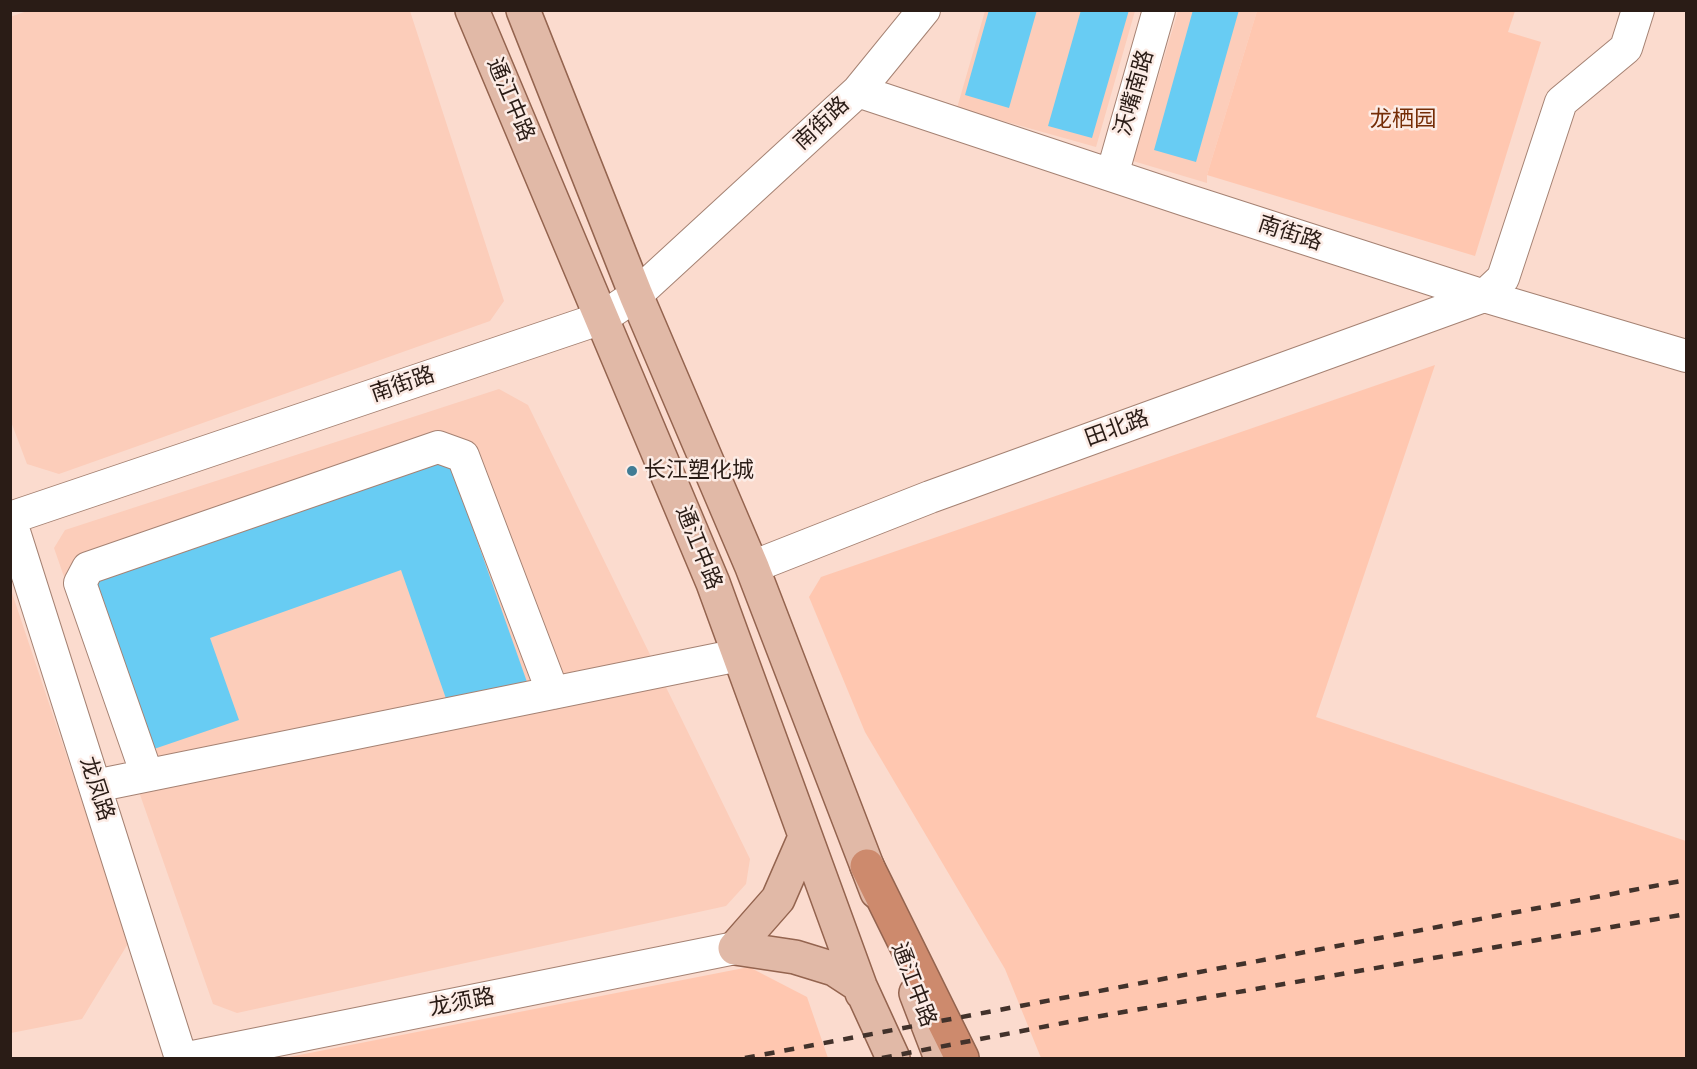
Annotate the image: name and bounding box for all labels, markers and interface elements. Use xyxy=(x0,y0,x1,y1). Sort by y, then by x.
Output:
street label: 沃嘴南路 xyxy=(1110,47,1160,139)
street label: 通江中路 xyxy=(481,54,539,146)
street label: 南街路 xyxy=(789,92,855,156)
park label: 龙栖园 xyxy=(1370,107,1436,133)
street label: 南街路 xyxy=(1255,211,1325,257)
street label: 南街路 xyxy=(368,362,438,408)
street label: 田北路 xyxy=(1081,405,1153,453)
place label: 长江塑化城 xyxy=(644,458,754,484)
marker: 长江塑化城 xyxy=(625,464,639,478)
street label: 通江中路 xyxy=(669,502,727,594)
street label: 龙凤路 xyxy=(73,754,119,824)
street label: 通江中路 xyxy=(885,939,941,1031)
street label: 龙须路 xyxy=(427,984,497,1022)

